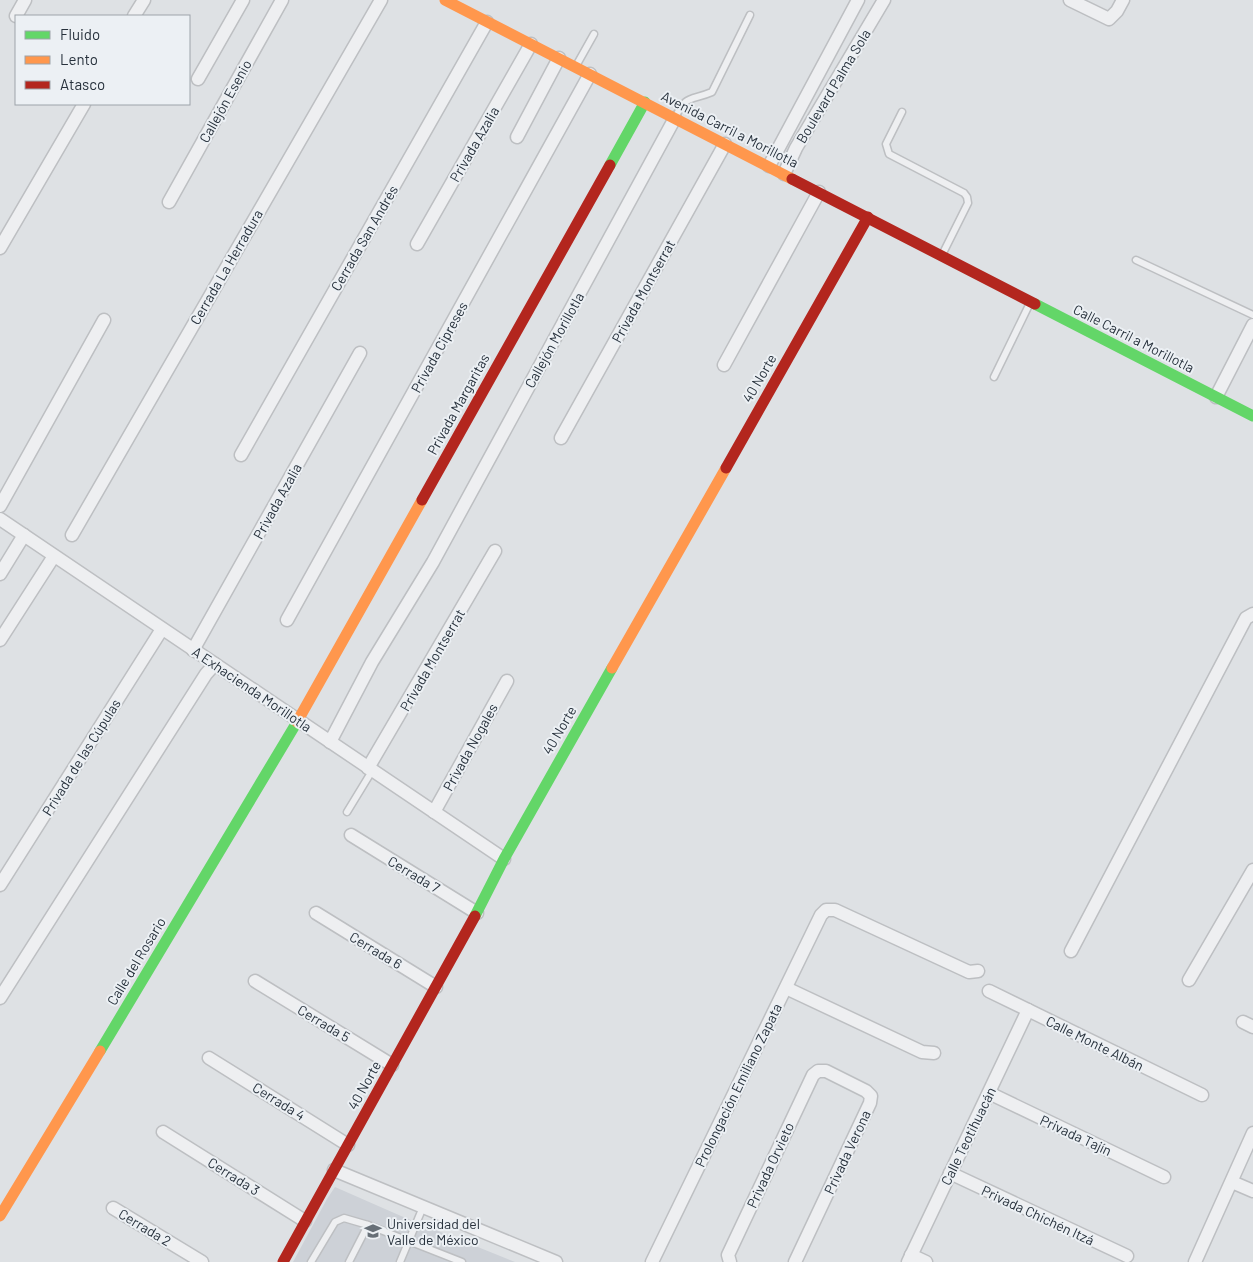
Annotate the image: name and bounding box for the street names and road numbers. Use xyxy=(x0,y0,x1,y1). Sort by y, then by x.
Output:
street label: Boulevard Palma Sola xyxy=(792,26,874,146)
street label: Callejón Esenio xyxy=(195,57,255,145)
street label: Avenida Carril a Morillotla xyxy=(659,87,801,171)
street label: Privada Azalia xyxy=(446,103,502,185)
street label: Cerrada San Andrés xyxy=(327,182,401,294)
street label: Cerrada La Herradura xyxy=(186,206,266,328)
street label: Privada Montserrat xyxy=(608,237,678,345)
street label: Callejón Morillotla xyxy=(521,289,587,391)
street label: Privada Cipreses xyxy=(407,298,471,395)
street label: Calle Carril a Morillotla xyxy=(1071,300,1197,376)
street label: Privada Margaritas xyxy=(423,350,493,457)
street label: 40 Norte xyxy=(738,351,780,405)
street label: Privada Azalia xyxy=(249,460,305,542)
street label: Privada Montserrat xyxy=(396,606,468,714)
street label: A Exhacienda Morillotla xyxy=(189,643,315,735)
street label: Privada de las Cúpulas xyxy=(38,695,124,818)
street label: Privada Nogales xyxy=(439,700,501,794)
street label: 40 Norte xyxy=(538,703,580,757)
street label: Cerrada 7 xyxy=(385,852,443,896)
street label: Calle del Rosario xyxy=(103,914,169,1008)
street label: Cerrada 6 xyxy=(347,928,405,972)
street label: Prolongación Emiliano Zapata xyxy=(691,1000,785,1170)
street label: Cerrada 5 xyxy=(295,1001,353,1045)
street label: Calle Monte Albán xyxy=(1043,1012,1147,1074)
street label: 40 Norte xyxy=(344,1058,384,1112)
street label: Cerrada 4 xyxy=(250,1078,308,1124)
street label: Calle Teotihuacán xyxy=(937,1084,999,1188)
street label: Privada Verona xyxy=(820,1107,874,1197)
street label: Privada Tajín xyxy=(1037,1111,1115,1159)
street label: Privada Orvieto xyxy=(743,1119,797,1211)
street label: Cerrada 3 xyxy=(205,1153,263,1199)
street label: Privada Chichén Itzá xyxy=(979,1181,1097,1249)
street label: Cerrada 2 xyxy=(116,1205,174,1249)

